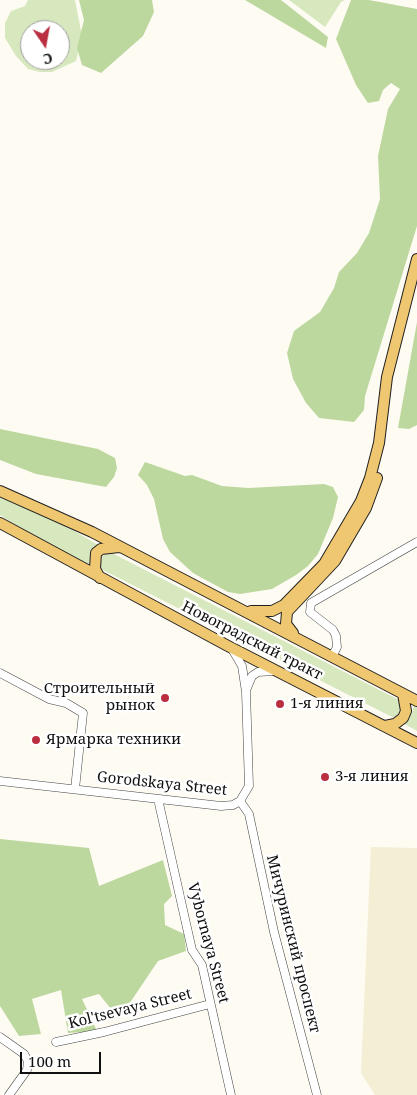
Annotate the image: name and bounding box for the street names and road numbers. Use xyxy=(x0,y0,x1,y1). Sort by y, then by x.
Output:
street label: Новоградский тракт xyxy=(179,598,325,684)
street label: Gorodskaya Street xyxy=(96,768,228,800)
street label: Мичуринский проспект xyxy=(262,853,324,1035)
street label: Vybornaya Street xyxy=(183,881,233,1005)
street label: Kol'tsevaya Street xyxy=(67,985,193,1033)

